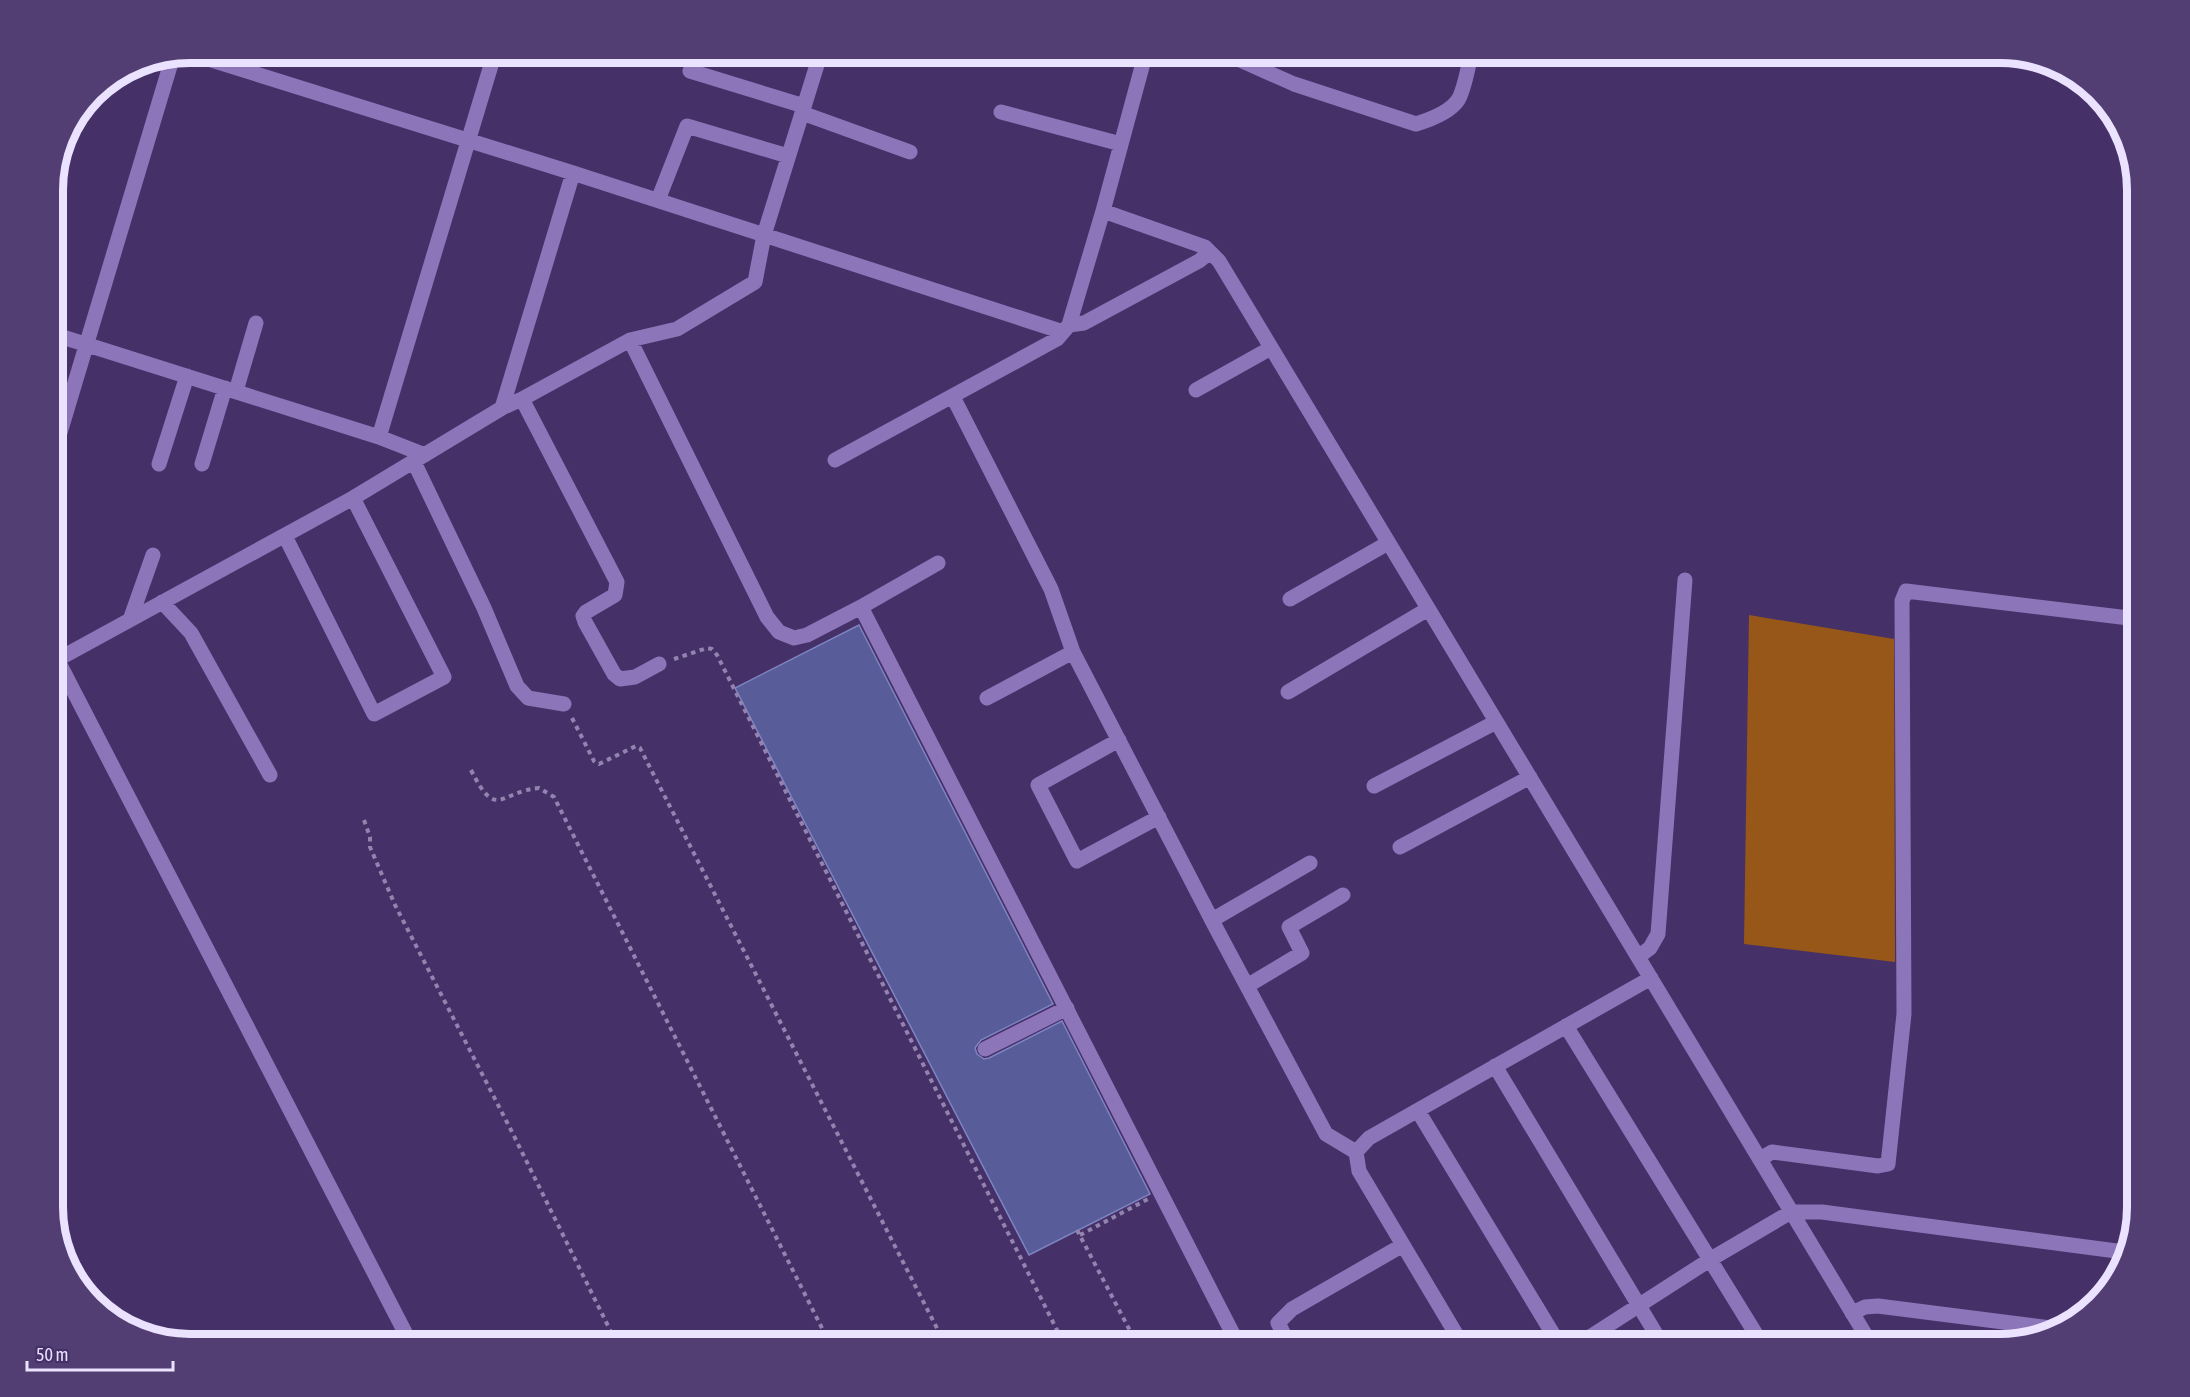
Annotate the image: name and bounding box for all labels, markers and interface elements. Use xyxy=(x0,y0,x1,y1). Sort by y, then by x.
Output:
scale bar xyxy=(27,1334,172,1372)
text: 50 m xyxy=(36,1344,68,1365)

